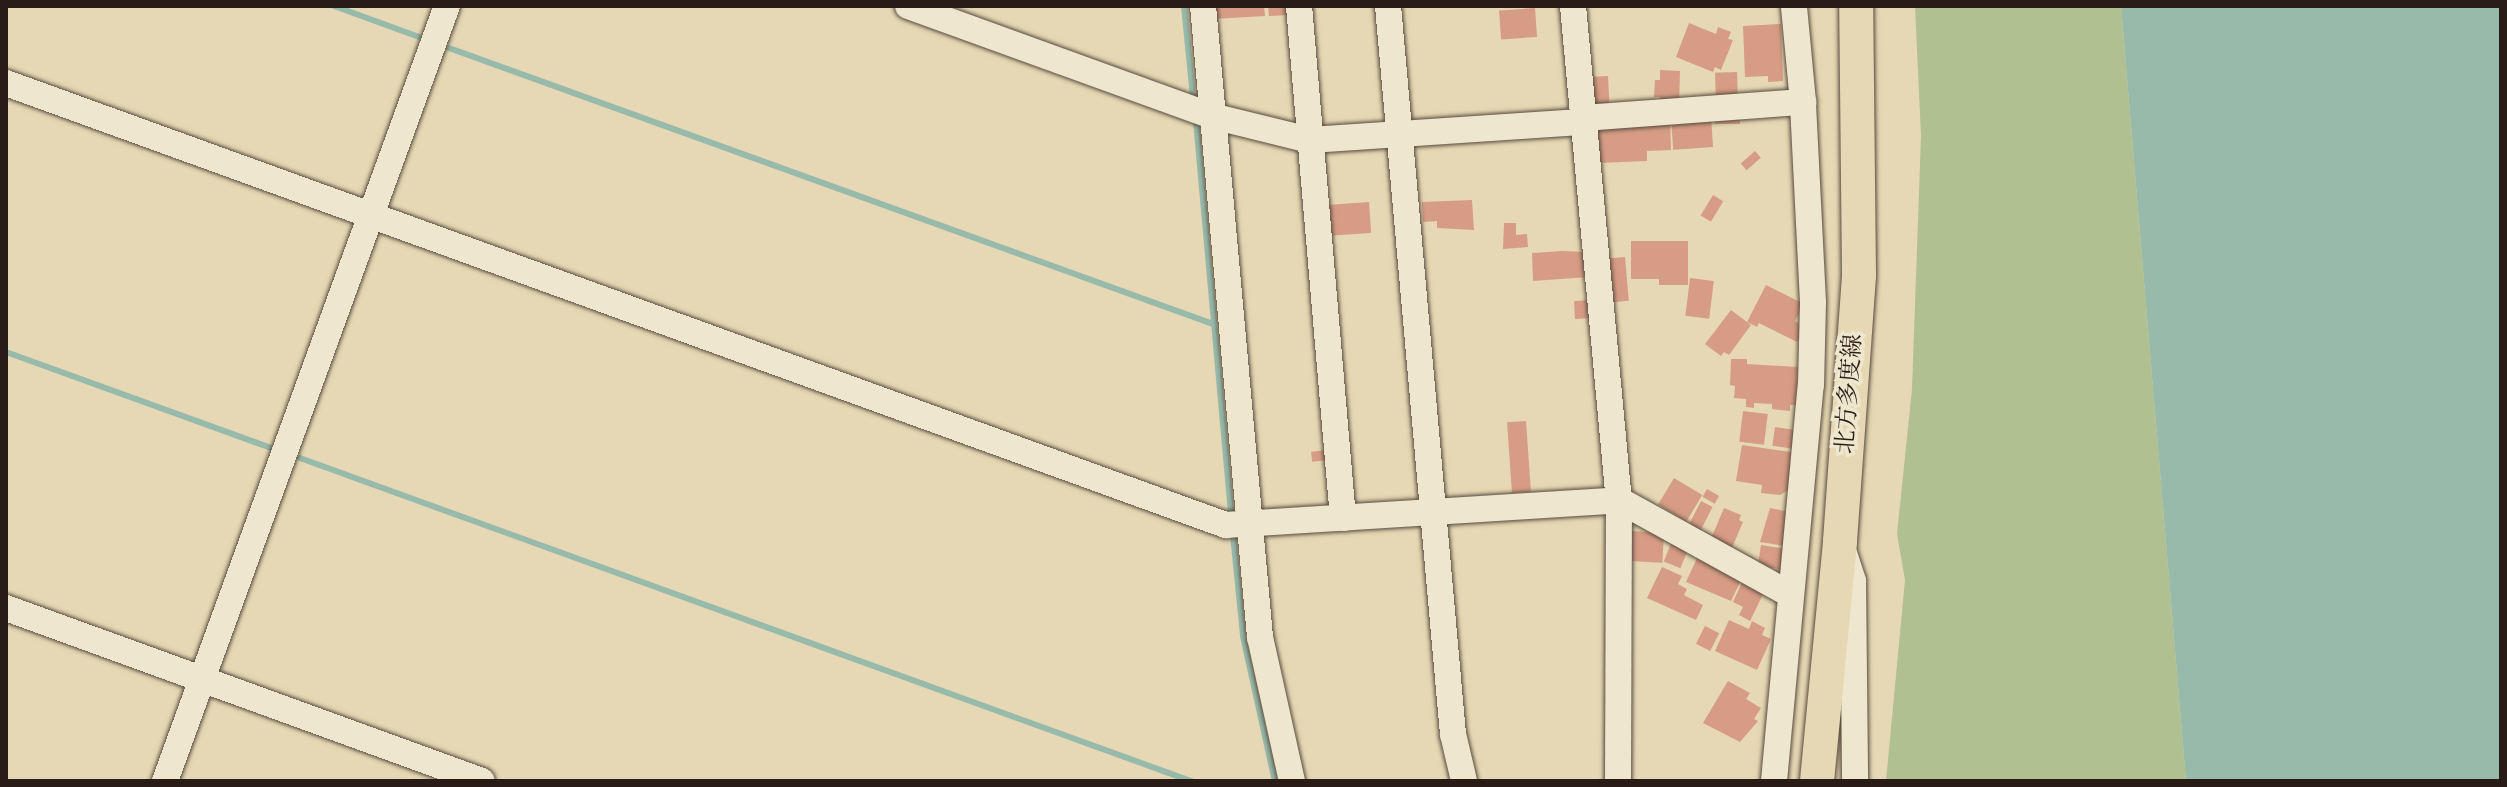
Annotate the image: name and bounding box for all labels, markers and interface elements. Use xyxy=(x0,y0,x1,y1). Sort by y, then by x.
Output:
street label: 北方多度線 xyxy=(1831,333,1869,455)

